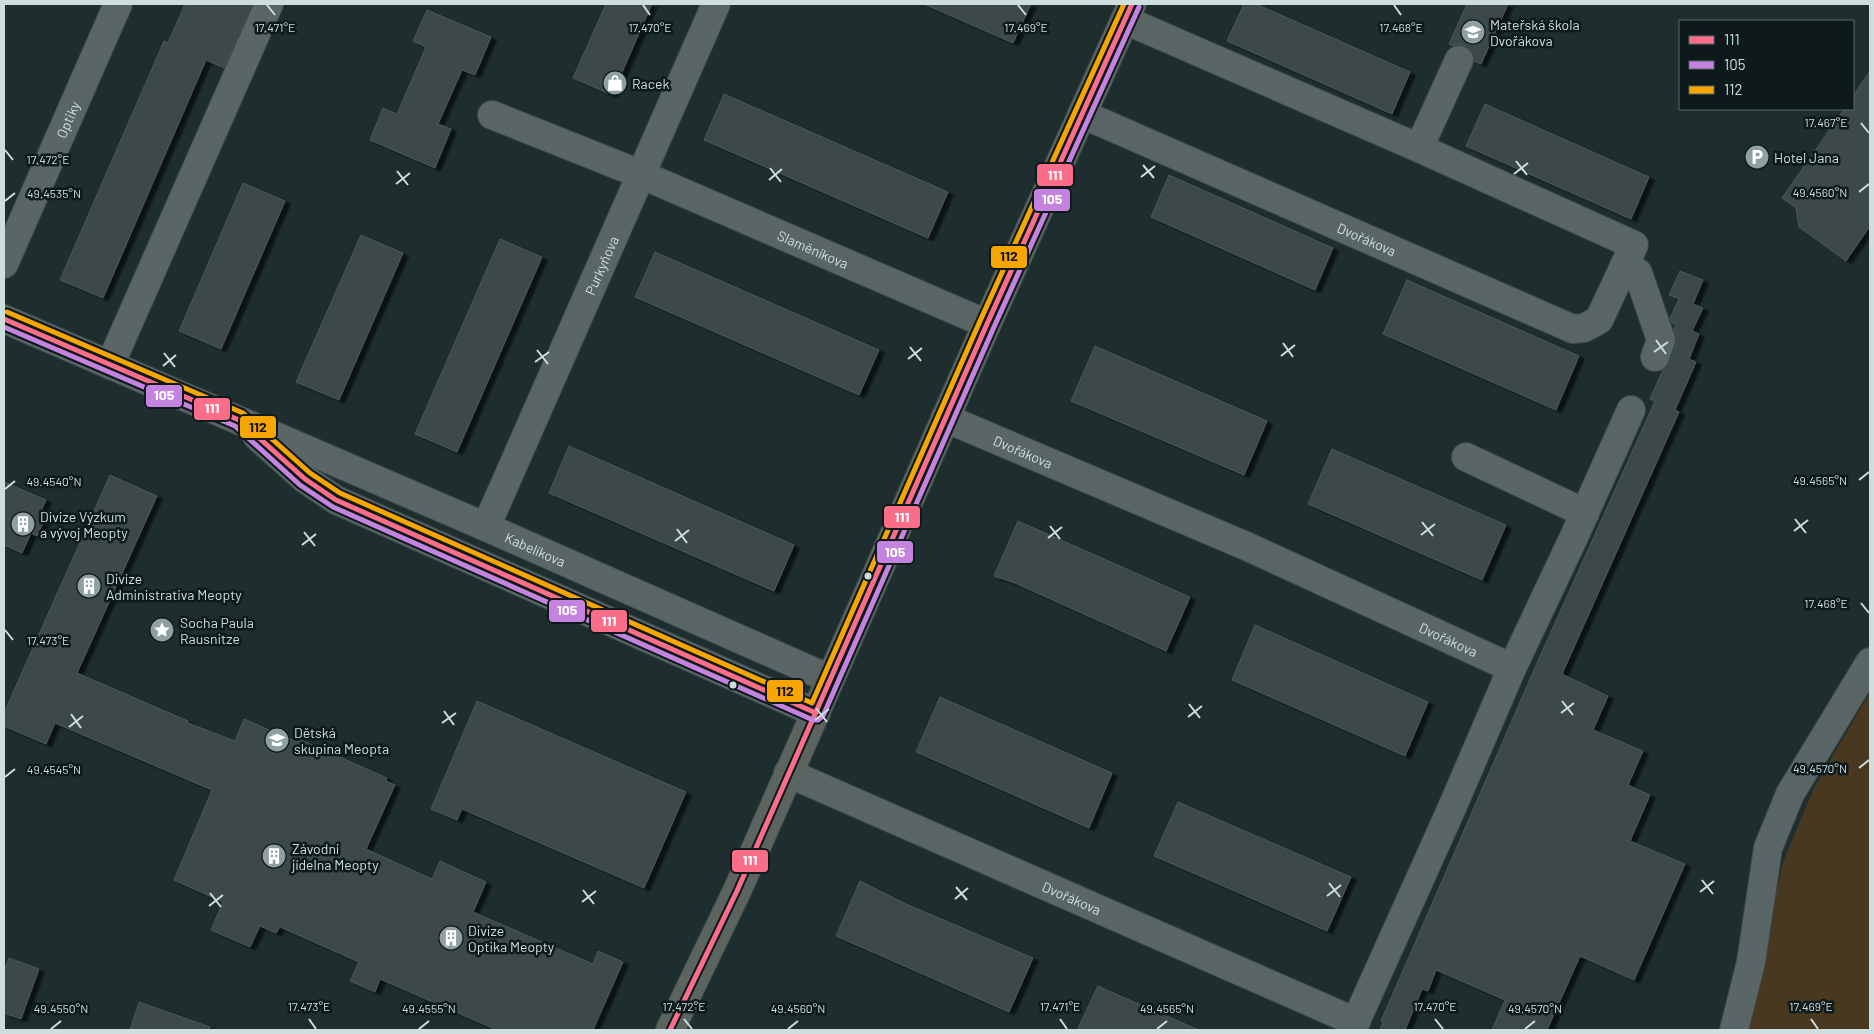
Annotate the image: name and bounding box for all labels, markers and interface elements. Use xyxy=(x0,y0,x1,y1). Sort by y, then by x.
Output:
place label: Mateřská škola Dvořákova xyxy=(1490,16,1580,49)
school or university icon: Mateřská škola Dvořákova xyxy=(1460,19,1486,45)
text: 17.471°E xyxy=(255,20,295,34)
text: 17.470°E xyxy=(628,20,672,34)
text: 17.469°E xyxy=(1004,20,1048,34)
text: 17.468°E xyxy=(1379,20,1423,34)
legend xyxy=(1679,20,1854,110)
text: 111 xyxy=(1724,30,1740,48)
text: 105 xyxy=(1724,55,1745,73)
shop icon: Racek xyxy=(602,70,628,96)
place label: Racek xyxy=(632,75,669,92)
text: 112 xyxy=(1724,80,1743,98)
street label: Optiky xyxy=(52,98,83,140)
text: 17.467°E xyxy=(1805,115,1847,129)
parking icon: Hotel Jana xyxy=(1744,144,1770,170)
place label: Hotel Jana xyxy=(1774,149,1839,166)
text: 17.472°E xyxy=(27,152,69,166)
line badge: 111 xyxy=(1036,163,1074,187)
text: 111 xyxy=(1047,166,1063,183)
text: 49.4560°N xyxy=(1793,185,1847,199)
text: 49.4535°N xyxy=(27,186,81,200)
line badge: 105 xyxy=(1033,188,1071,212)
text: 105 xyxy=(1042,190,1063,207)
street label: Dvořákova xyxy=(1335,218,1399,259)
street label: Slaměníkova xyxy=(775,226,851,272)
street label: Purkyňova xyxy=(581,233,622,297)
line badge: 112 xyxy=(990,245,1028,269)
text: 112 xyxy=(1000,247,1018,264)
line badge: 105 xyxy=(145,384,183,408)
text: 105 xyxy=(154,386,175,403)
line badge: 111 xyxy=(193,397,231,421)
text: 111 xyxy=(204,399,220,416)
line badge: 112 xyxy=(239,415,277,439)
text: 112 xyxy=(249,418,267,435)
street label: Dvořákova xyxy=(991,431,1055,471)
text: 49.4565°N xyxy=(1793,473,1847,487)
text: 49.4540°N xyxy=(26,474,82,488)
line badge: 111 xyxy=(883,505,921,529)
place label: Divize Výzkum a vývoj Meopty xyxy=(40,508,128,541)
text: 111 xyxy=(894,508,910,525)
building icon: Divize Výzkum a vývoj Meopty xyxy=(10,511,36,537)
street label: Kabelíkova xyxy=(502,528,568,570)
line badge: 105 xyxy=(876,540,914,564)
text: 105 xyxy=(885,543,906,560)
place label: Divize Administrativa Meopty xyxy=(106,570,242,603)
unlabelled marker xyxy=(863,571,873,581)
building icon: Divize Administrativa Meopty xyxy=(76,573,102,599)
text: 17.468°E xyxy=(1804,596,1848,610)
line badge: 105 xyxy=(548,599,586,623)
text: 105 xyxy=(557,601,578,618)
line badge: 111 xyxy=(590,609,628,633)
text: 111 xyxy=(601,612,617,629)
place label: Socha Paula Rausnitze xyxy=(180,614,254,647)
place icon: Socha Paula Rausnitze xyxy=(149,617,175,643)
street label: Dvořákova xyxy=(1417,618,1481,660)
text: 17.473°E xyxy=(27,633,69,647)
line badge: 112 xyxy=(766,679,804,703)
unlabelled marker xyxy=(728,680,738,690)
text: 112 xyxy=(776,682,794,699)
place label: Dětská skupina Meopta xyxy=(294,724,389,757)
school or university icon: Dětská skupina Meopta xyxy=(264,727,290,753)
text: 49.4570°N xyxy=(1793,761,1847,775)
text: 49.4545°N xyxy=(27,762,81,776)
place label: Závodní jídelna Meopty xyxy=(291,840,379,873)
building icon: Závodní jídelna Meopty xyxy=(261,843,287,869)
line badge: 111 xyxy=(731,849,769,873)
text: 111 xyxy=(742,851,758,868)
street label: Dvořákova xyxy=(1040,877,1104,918)
place label: Divize Optika Meopty xyxy=(468,922,555,955)
building icon: Divize Optika Meopty xyxy=(438,925,464,951)
text: 17.473°E xyxy=(288,999,330,1013)
text: 17.472°E xyxy=(663,999,705,1013)
text: 17.471°E xyxy=(1040,999,1080,1013)
text: 17.470°E xyxy=(1413,999,1457,1013)
text: 17.469°E xyxy=(1789,999,1833,1013)
text: 49.4550°N xyxy=(34,1001,88,1015)
text: 49.4555°N xyxy=(402,1001,456,1015)
text: 49.4560°N xyxy=(771,1001,825,1015)
text: 49.4565°N xyxy=(1140,1001,1194,1015)
text: 49.4570°N xyxy=(1508,1001,1562,1015)

